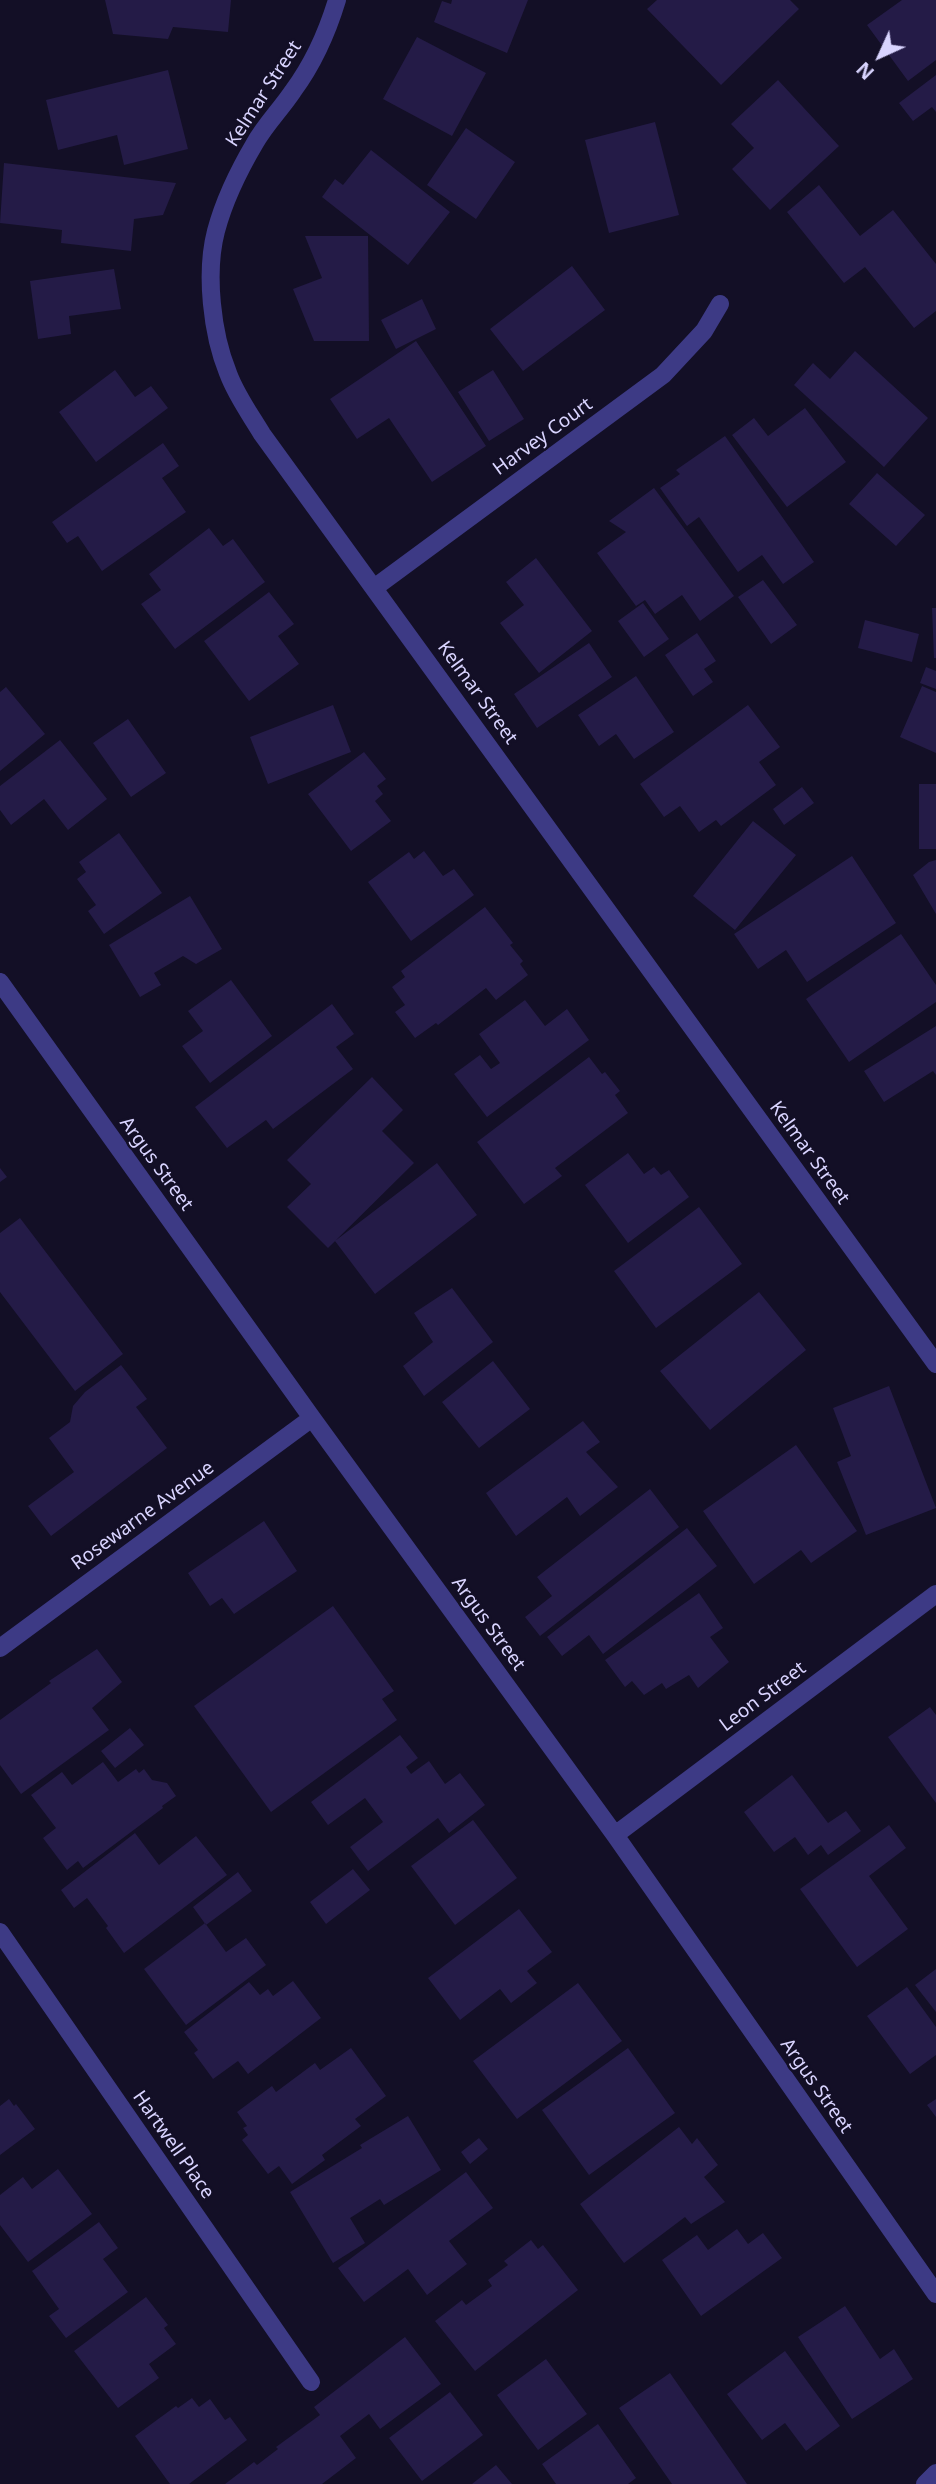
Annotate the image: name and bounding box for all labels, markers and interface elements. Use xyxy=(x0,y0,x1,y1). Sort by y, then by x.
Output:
north arrow xyxy=(845,21,915,91)
street label: Kelmar Street xyxy=(221,37,307,151)
text: N xyxy=(851,56,880,86)
street label: Harvey Court xyxy=(489,393,597,481)
street label: Kelmar Street xyxy=(432,637,522,749)
street label: Kelmar Street xyxy=(764,1097,854,1209)
street label: Argus Street xyxy=(114,1113,198,1215)
street label: Rosewarne Avenue xyxy=(67,1457,219,1575)
street label: Argus Street xyxy=(446,1573,530,1675)
street label: Leon Street xyxy=(715,1657,811,1737)
street label: Argus Street xyxy=(775,2034,857,2138)
street label: Hartwell Place xyxy=(127,2087,219,2203)

